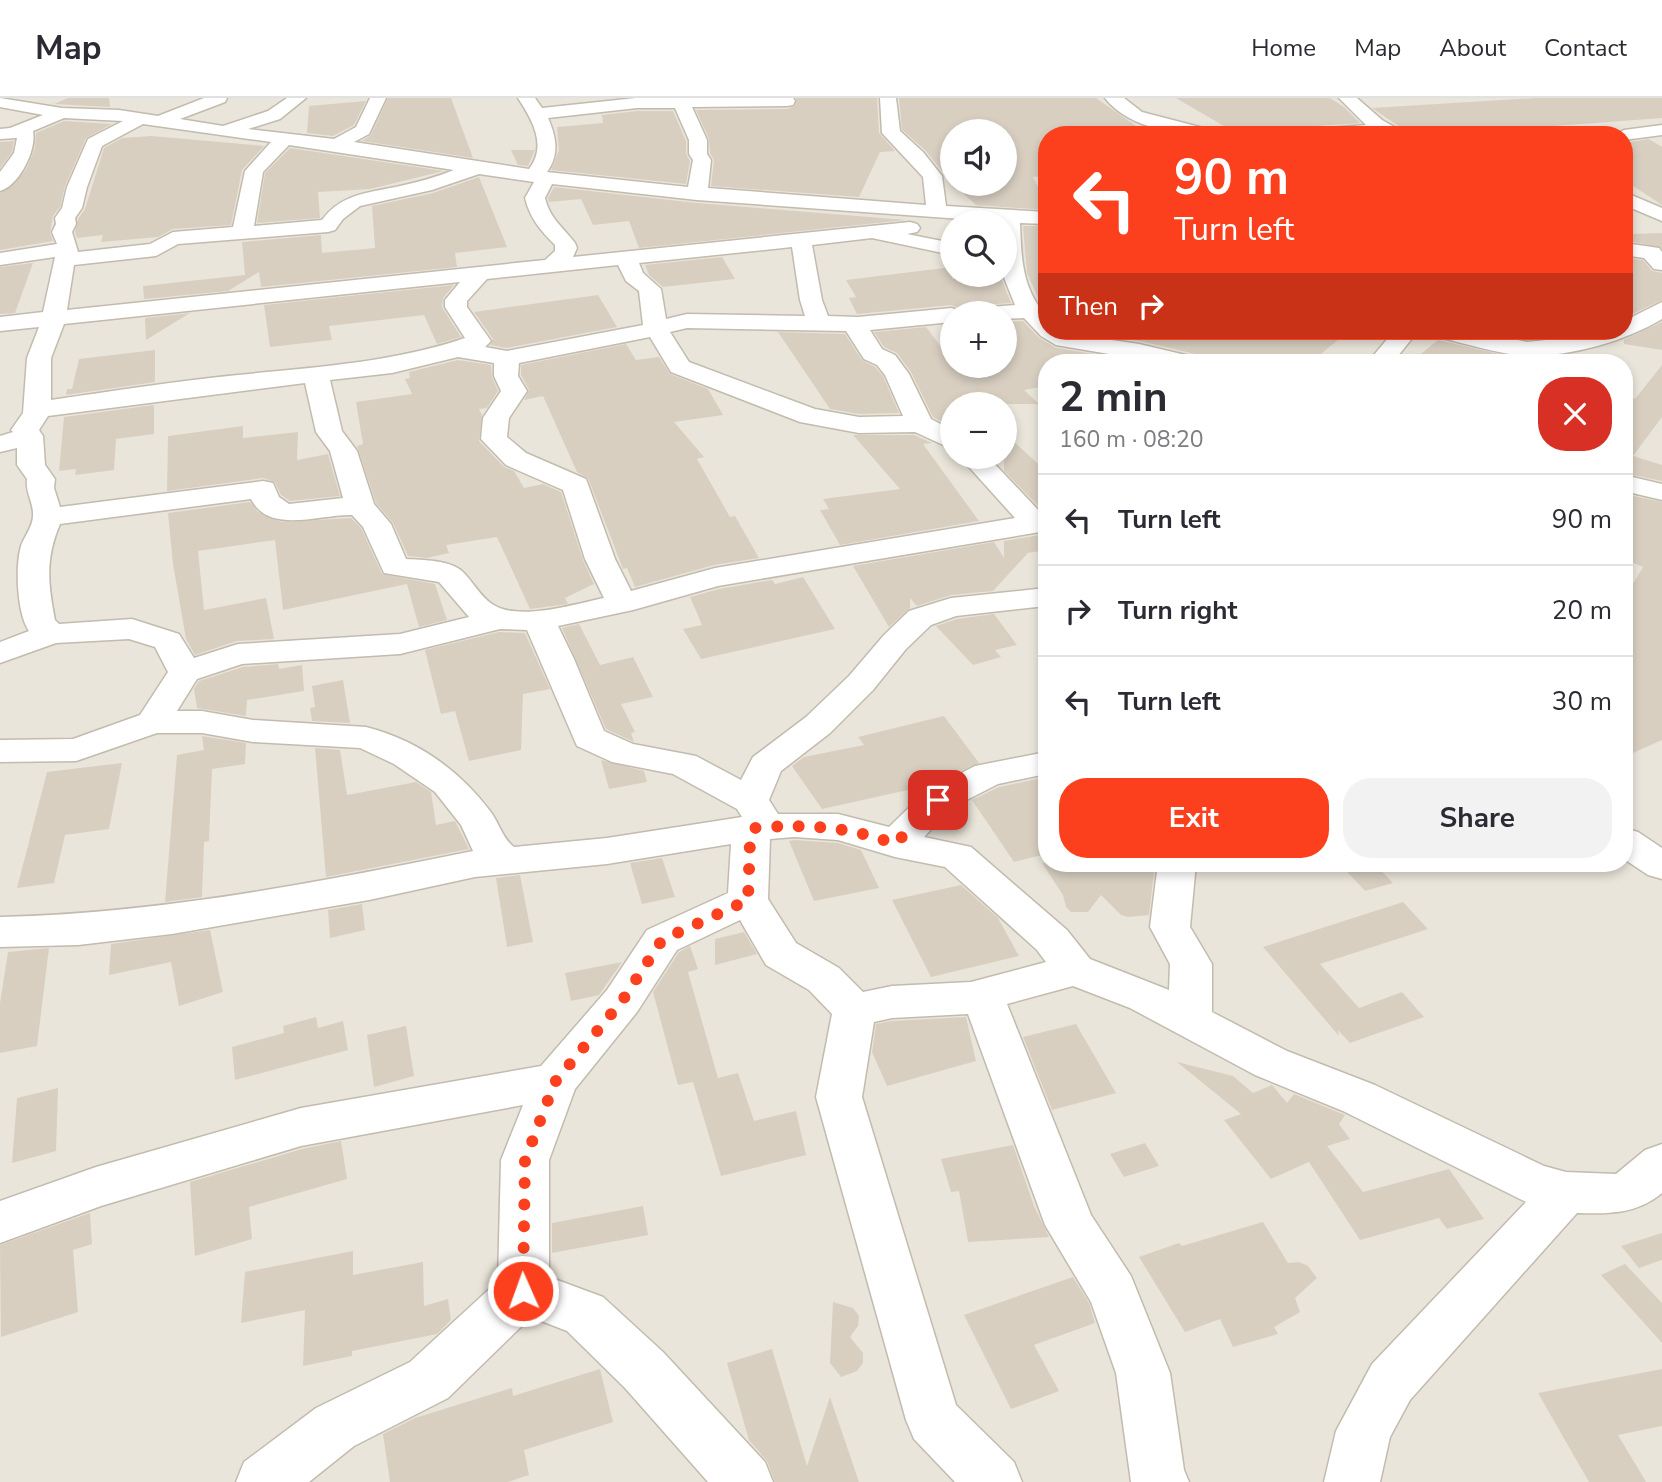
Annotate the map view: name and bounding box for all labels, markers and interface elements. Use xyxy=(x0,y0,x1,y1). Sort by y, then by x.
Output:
text: Map xyxy=(35,26,102,71)
text: Home xyxy=(1251,32,1316,64)
text: Map xyxy=(1354,32,1401,64)
text: About xyxy=(1439,32,1506,64)
text: Contact xyxy=(1544,32,1627,64)
map controls xyxy=(940,119,1017,469)
button: sound xyxy=(940,119,1017,196)
text: 90 m xyxy=(1174,144,1289,211)
icon: left xyxy=(1059,154,1150,245)
text: Turn left xyxy=(1174,208,1294,251)
button: search xyxy=(940,210,1017,287)
icon: right xyxy=(1132,287,1170,325)
text: Then xyxy=(1059,289,1118,324)
button: + xyxy=(940,301,1017,378)
text: 2 min xyxy=(1059,369,1168,426)
button: close xyxy=(1538,377,1612,451)
button: − xyxy=(940,392,1017,469)
text: 160 m · 08:20 xyxy=(1059,424,1204,455)
icon: left xyxy=(1059,501,1097,539)
text: Turn left xyxy=(1118,502,1221,537)
text: 90 m xyxy=(1552,502,1612,537)
icon: right xyxy=(1059,592,1097,630)
text: Turn right xyxy=(1118,593,1237,628)
text: 20 m xyxy=(1552,593,1612,628)
icon: left xyxy=(1059,683,1097,721)
text: Turn left xyxy=(1118,684,1221,719)
text: 30 m xyxy=(1552,684,1612,719)
pin xyxy=(908,770,968,830)
button: Exit xyxy=(1059,778,1329,858)
button: Share xyxy=(1343,778,1612,858)
icon: arrive xyxy=(919,781,957,819)
position arrow xyxy=(486,1254,560,1328)

